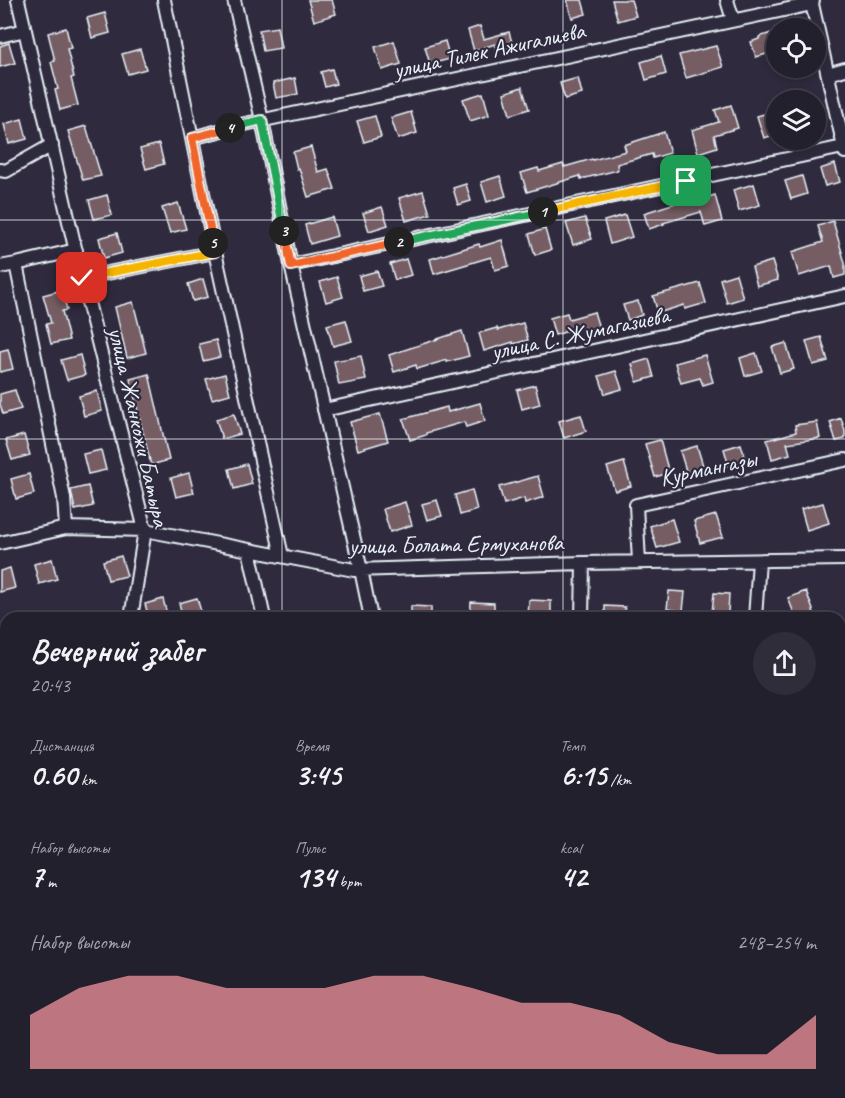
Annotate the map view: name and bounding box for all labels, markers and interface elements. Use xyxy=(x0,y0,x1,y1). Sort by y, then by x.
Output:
street label: улица Тилек Ажигалиева xyxy=(389,15,589,85)
map controls xyxy=(766,18,826,150)
button: locate xyxy=(766,18,826,78)
button: layers xyxy=(766,90,826,150)
pin: 4 xyxy=(215,113,245,143)
text: 4 xyxy=(226,118,234,138)
pin xyxy=(660,155,711,206)
icon: arrive xyxy=(669,164,702,197)
pin: 1 xyxy=(528,197,558,227)
text: 1 xyxy=(539,202,547,222)
pin: 3 xyxy=(269,216,299,246)
text: 3 xyxy=(280,221,288,241)
pin: 2 xyxy=(384,227,414,257)
pin: 5 xyxy=(198,228,228,258)
text: 2 xyxy=(395,232,403,252)
text: 5 xyxy=(210,233,216,253)
pin xyxy=(56,252,107,303)
icon: check xyxy=(65,261,98,294)
street label: улица С. Жумагазиева xyxy=(486,299,674,367)
street label: улица Жанкожи Батыра xyxy=(101,322,177,531)
street label: Курмангазы xyxy=(657,443,761,493)
street label: улица Болата Ермуханова xyxy=(347,527,565,561)
text: Вечерний забег xyxy=(30,629,203,671)
button: share xyxy=(753,632,816,695)
text: 20:43 xyxy=(30,673,70,698)
text: Дистанция xyxy=(30,736,94,756)
text: Время xyxy=(295,736,329,756)
text: Темп xyxy=(560,736,586,756)
text: 0.60 xyxy=(30,756,77,794)
text: 3:45 xyxy=(295,756,341,794)
text: 6:15 xyxy=(560,756,607,794)
text: km xyxy=(77,770,97,790)
text: /km xyxy=(607,770,631,790)
text: Набор высоты xyxy=(30,838,109,858)
text: Пульс xyxy=(295,838,326,858)
text: kcal xyxy=(560,838,581,858)
text: 7 xyxy=(30,858,43,896)
text: 134 xyxy=(295,858,336,896)
text: 42 xyxy=(560,858,587,896)
text: m xyxy=(43,872,56,892)
text: bpm xyxy=(336,872,361,892)
text: Набор высоты xyxy=(30,930,129,955)
text: 248–254 m xyxy=(737,930,816,955)

